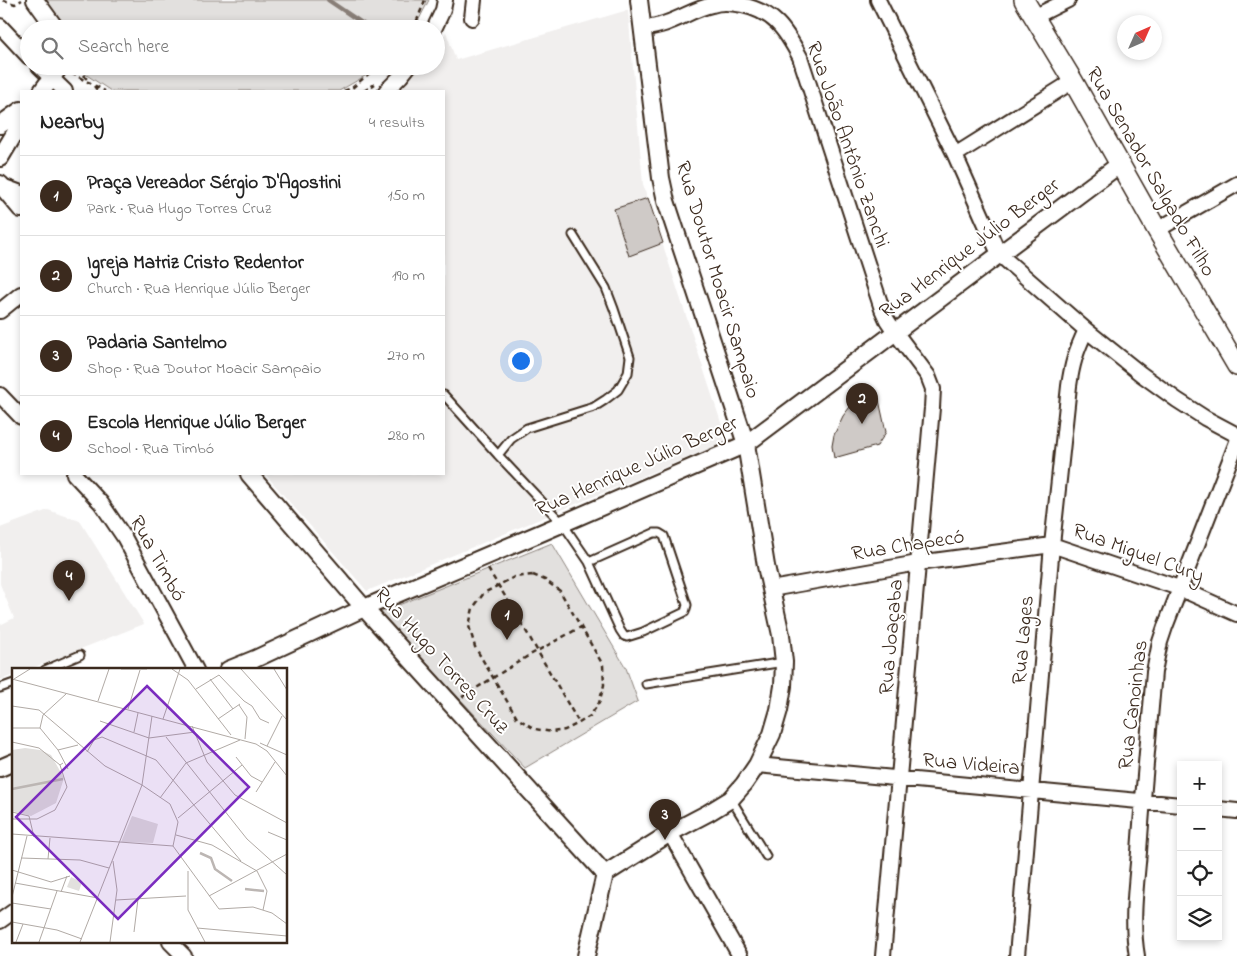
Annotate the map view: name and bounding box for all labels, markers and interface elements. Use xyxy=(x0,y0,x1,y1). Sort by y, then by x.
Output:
north arrow xyxy=(1117,15,1162,60)
search box xyxy=(20,20,445,75)
icon: search xyxy=(38,34,66,62)
text: Search here xyxy=(78,34,169,61)
street label: Rua João Antônio Zanchi xyxy=(798,38,896,252)
street label: Rua Senador Salgado Filho xyxy=(1076,61,1223,284)
text: Nearby xyxy=(40,108,104,138)
text: 4 results xyxy=(369,111,425,135)
street label: Rua Doutor Moacir Sampaio xyxy=(667,158,767,402)
text: Praça Vereador Sérgio D'Agostini xyxy=(87,170,341,197)
street label: Rua Henrique Júlio Berger xyxy=(874,171,1068,328)
text: 1 xyxy=(53,184,59,208)
text: 150 m xyxy=(387,184,425,208)
text: Park · Rua Hugo Torres Cruz xyxy=(87,197,271,221)
text: Igreja Matriz Cristo Redentor xyxy=(87,250,304,277)
text: 2 xyxy=(52,264,60,288)
text: 190 m xyxy=(392,264,425,288)
text: Church · Rua Henrique Júlio Berger xyxy=(87,277,310,301)
text: Padaria Santelmo xyxy=(87,330,227,357)
text: 3 xyxy=(53,344,59,368)
text: 270 m xyxy=(387,344,425,368)
your location xyxy=(508,348,534,374)
text: Shop · Rua Doutor Moacir Sampaio xyxy=(87,357,321,381)
pin: 2 xyxy=(846,383,878,424)
street label: Rua Henrique Júlio Berger xyxy=(531,409,744,527)
text: Escola Henrique Júlio Berger xyxy=(87,410,306,437)
text: 4 xyxy=(53,424,59,448)
text: 280 m xyxy=(388,424,425,448)
text: School · Rua Timbó xyxy=(87,437,214,461)
street label: Rua Timbó xyxy=(121,510,193,608)
street label: Rua Miguel Cury xyxy=(1067,516,1208,594)
street label: Rua Chapecó xyxy=(849,522,967,570)
pin: 4 xyxy=(53,560,85,601)
street label: Rua Joaçaba xyxy=(872,578,912,696)
street label: Rua Hugo Torres Cruz xyxy=(365,581,516,743)
street label: Rua Lages xyxy=(1005,594,1045,686)
pin: 1 xyxy=(491,599,523,640)
street label: Rua Canoinhas xyxy=(1111,638,1157,772)
inset map xyxy=(12,668,288,944)
street label: Rua Videira xyxy=(921,746,1021,784)
map controls xyxy=(1177,761,1222,941)
button: + xyxy=(1177,761,1222,806)
pin: 3 xyxy=(649,799,681,840)
button: − xyxy=(1177,806,1222,851)
button: locate xyxy=(1177,851,1222,896)
button: layers xyxy=(1177,896,1222,941)

